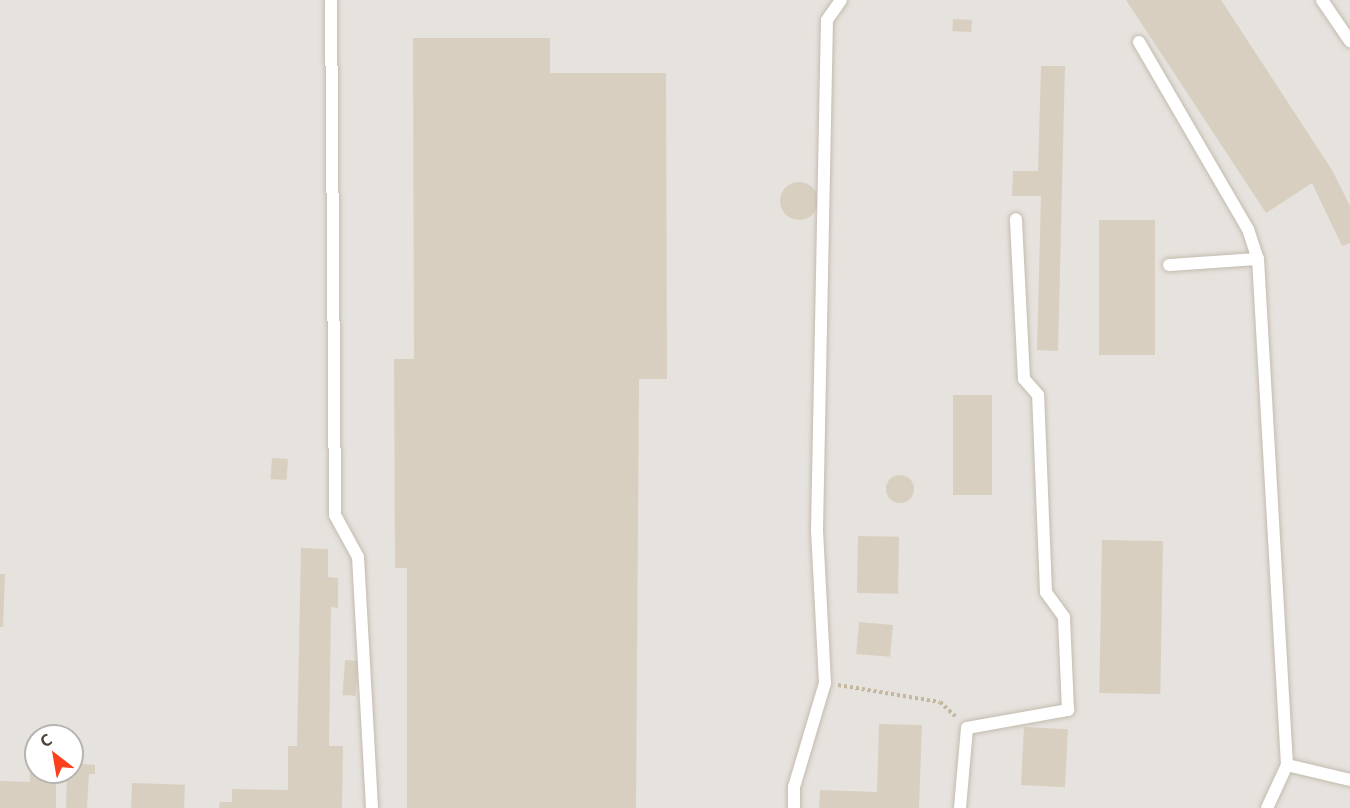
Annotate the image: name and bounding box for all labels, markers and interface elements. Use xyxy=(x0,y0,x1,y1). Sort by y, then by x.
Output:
north arrow xyxy=(24,724,84,784)
text: С xyxy=(36,728,56,752)

